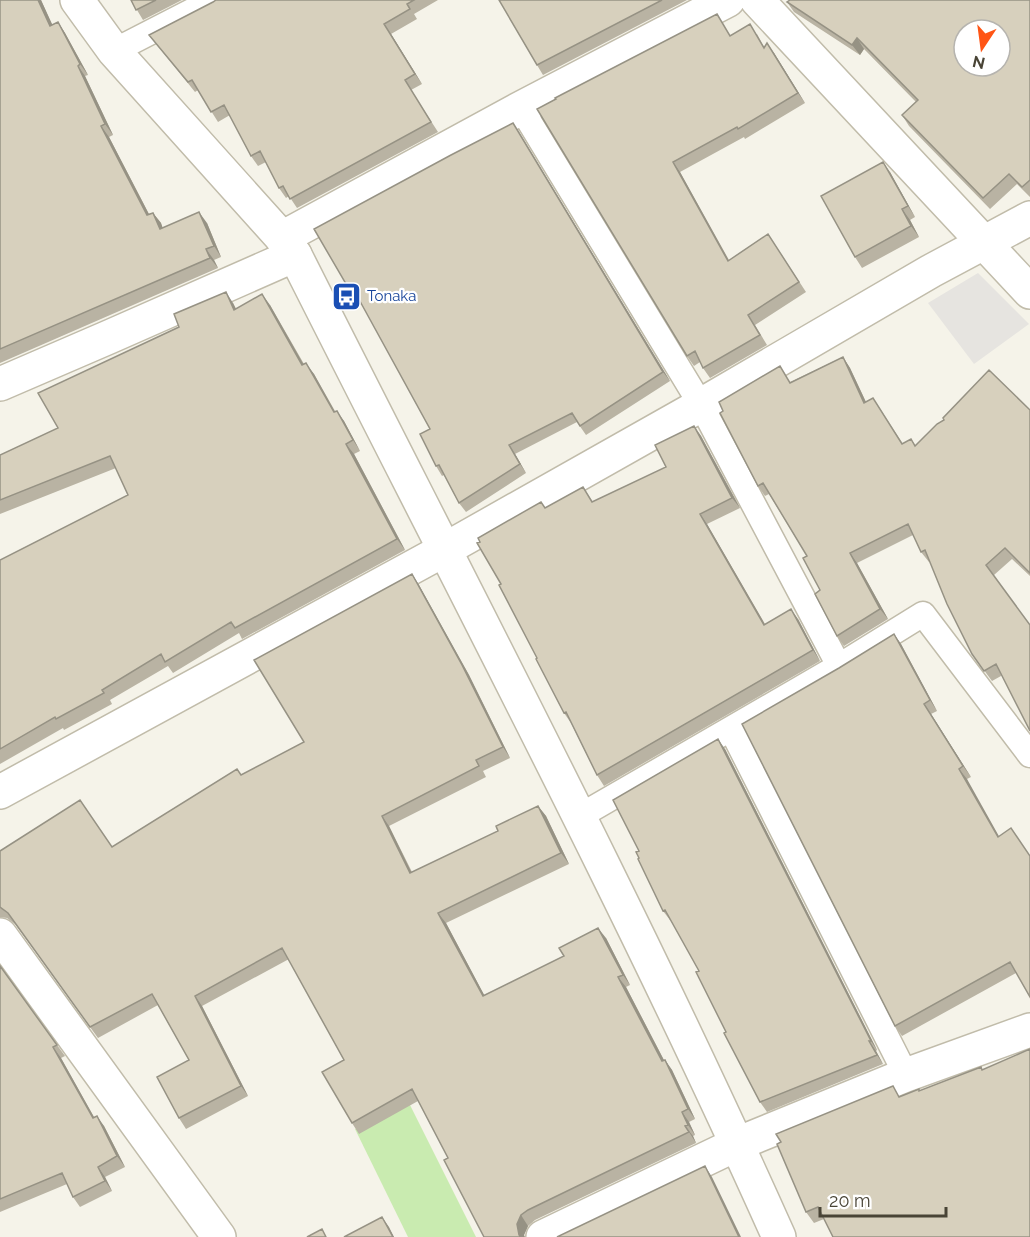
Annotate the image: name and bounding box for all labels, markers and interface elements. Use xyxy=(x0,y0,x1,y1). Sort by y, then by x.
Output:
north arrow xyxy=(952,18,1012,78)
text: N xyxy=(971,51,987,73)
bus stop icon: Tonaka xyxy=(330,280,362,312)
place label: Tonaka xyxy=(367,287,416,305)
scale bar xyxy=(820,1180,946,1218)
text: 20 m xyxy=(829,1190,871,1211)

